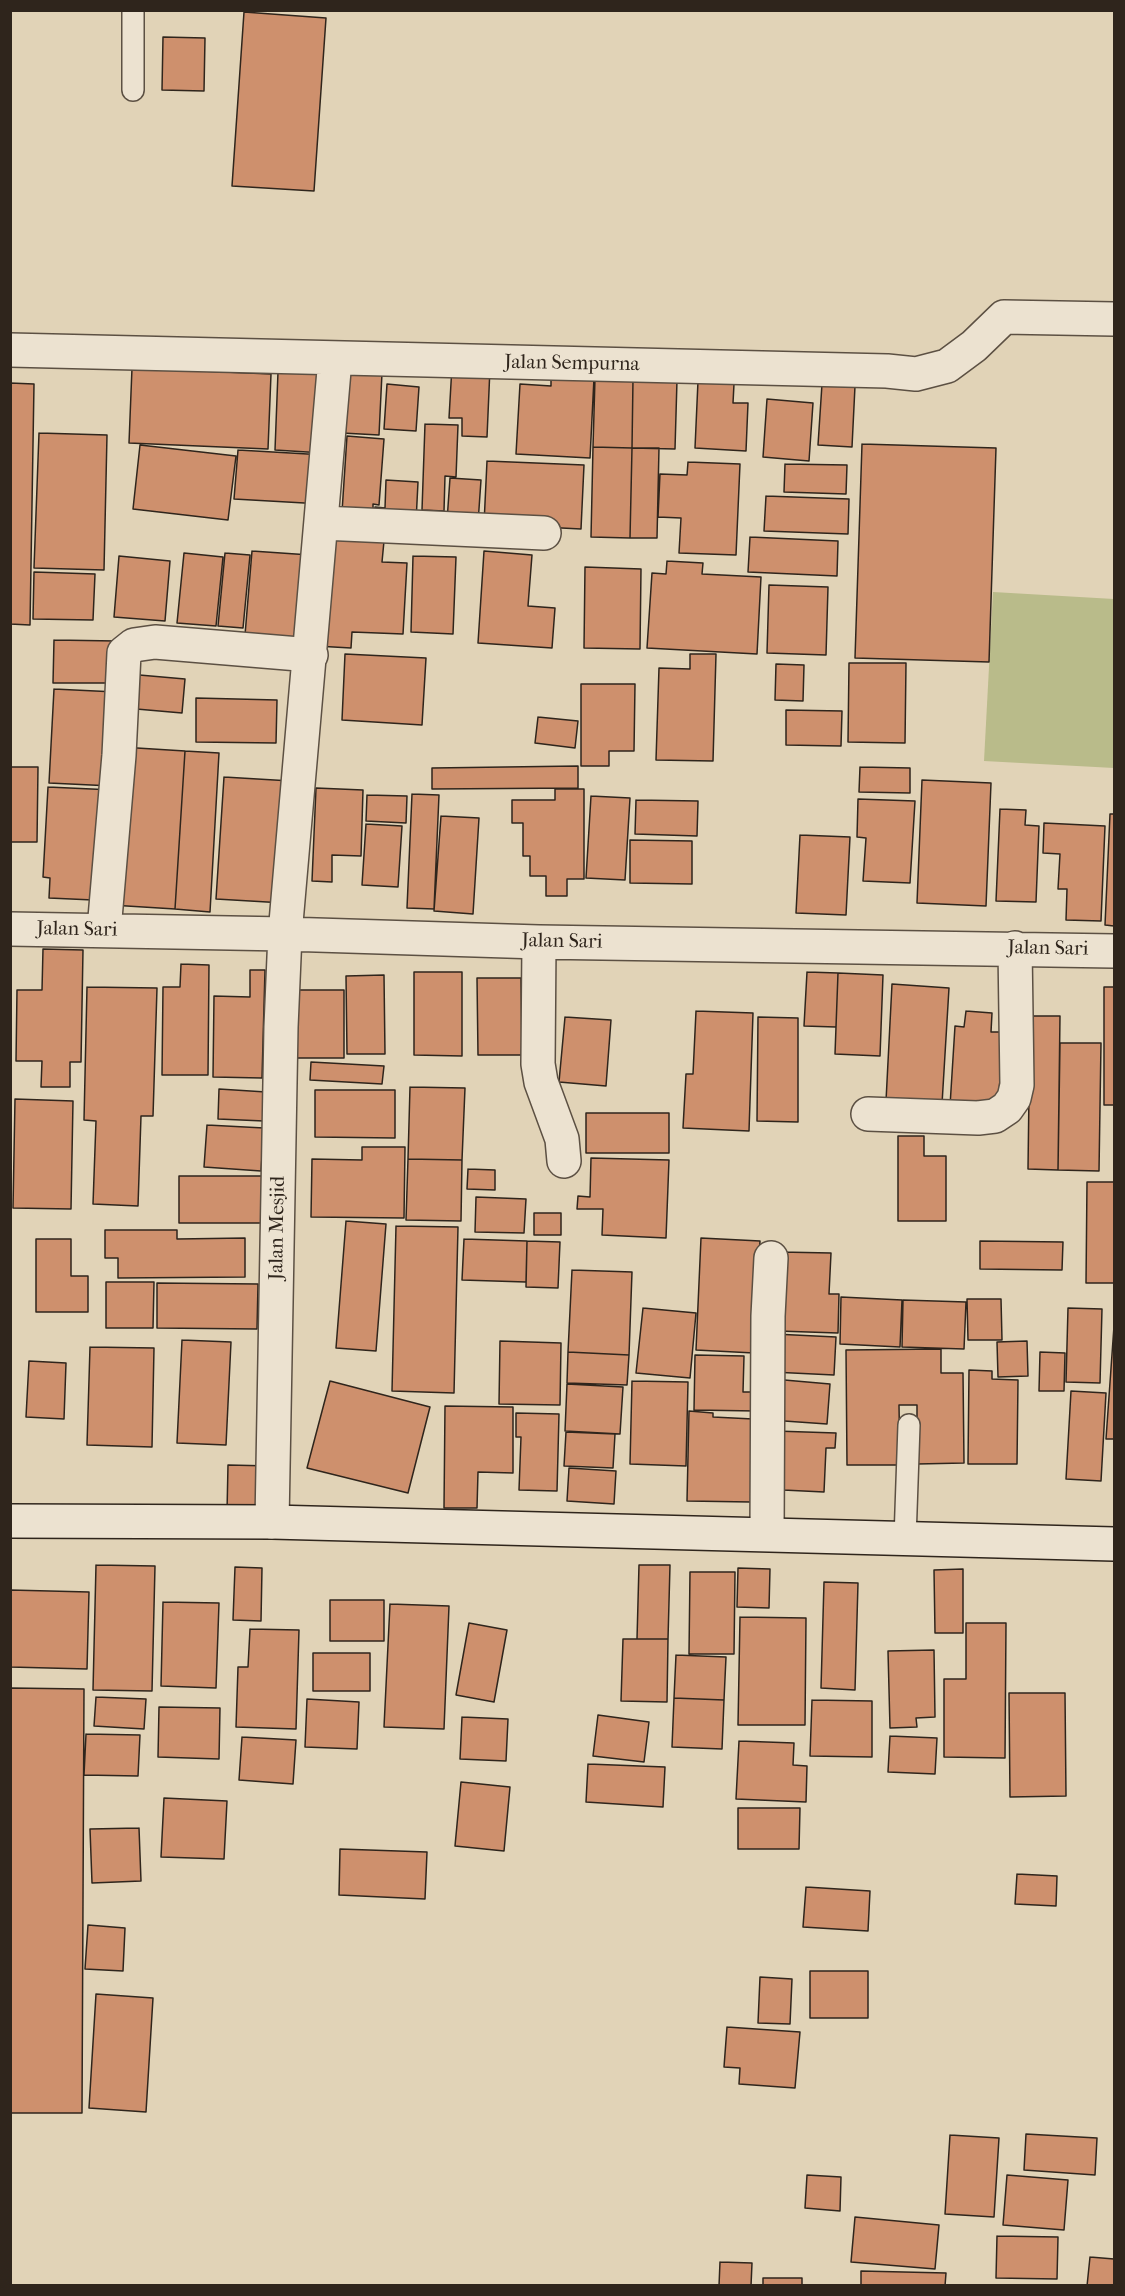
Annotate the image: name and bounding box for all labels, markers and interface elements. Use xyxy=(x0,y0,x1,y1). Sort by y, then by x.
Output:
street label: Jalan Sempurna xyxy=(504,351,640,377)
street label: Jalan Sari xyxy=(36,917,118,943)
street label: Jalan Sari xyxy=(521,929,603,955)
street label: Jalan Sari xyxy=(1007,936,1089,962)
street label: Jalan Mesjid xyxy=(265,1176,291,1280)

